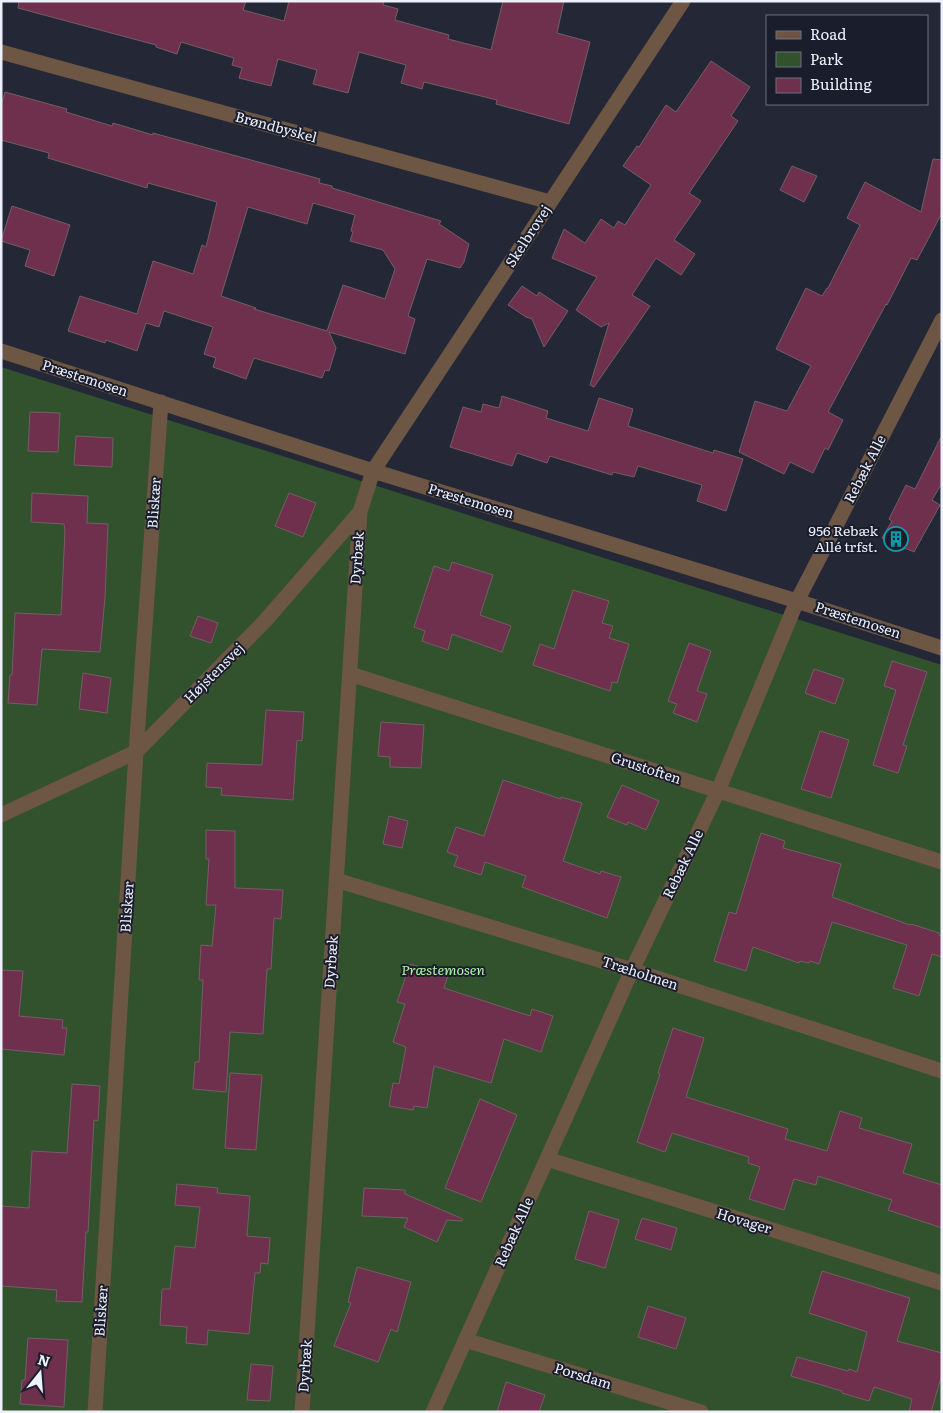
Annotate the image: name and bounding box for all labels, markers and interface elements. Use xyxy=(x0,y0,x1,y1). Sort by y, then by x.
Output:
legend xyxy=(766,15,928,105)
text: Road xyxy=(810,22,846,45)
text: Park xyxy=(810,47,844,70)
text: Building xyxy=(810,72,872,95)
street label: Brøndbyskel xyxy=(233,106,320,147)
street label: Skelbrovej xyxy=(499,200,555,271)
street label: Præstemosen xyxy=(40,354,131,400)
street label: Rebæk Alle xyxy=(838,431,890,506)
street label: Bliskær xyxy=(141,476,165,529)
street label: Præstemosen xyxy=(426,477,517,523)
place label: 956 Rebæk Allé trfst. xyxy=(809,520,878,556)
building icon: 956 Rebæk Allé trfst. xyxy=(883,526,909,552)
street label: Dyrbæk xyxy=(344,530,368,585)
street label: Præstemosen xyxy=(813,596,904,642)
street label: Højstensvej xyxy=(179,638,248,707)
street label: Grustoften xyxy=(609,746,684,788)
street label: Rebæk Alle xyxy=(657,826,707,901)
street label: Bliskær xyxy=(114,880,138,933)
street label: Dyrbæk xyxy=(318,934,342,989)
street label: Træholmen xyxy=(599,950,681,994)
park label: Præstemosen xyxy=(401,959,485,979)
street label: Rebæk Alle xyxy=(489,1194,537,1270)
street label: Hovager xyxy=(714,1202,775,1238)
street label: Bliskær xyxy=(88,1284,112,1337)
street label: Dyrbæk xyxy=(292,1338,316,1393)
north arrow xyxy=(15,1348,65,1398)
text: N xyxy=(36,1348,53,1371)
street label: Porsdam xyxy=(552,1357,615,1393)

